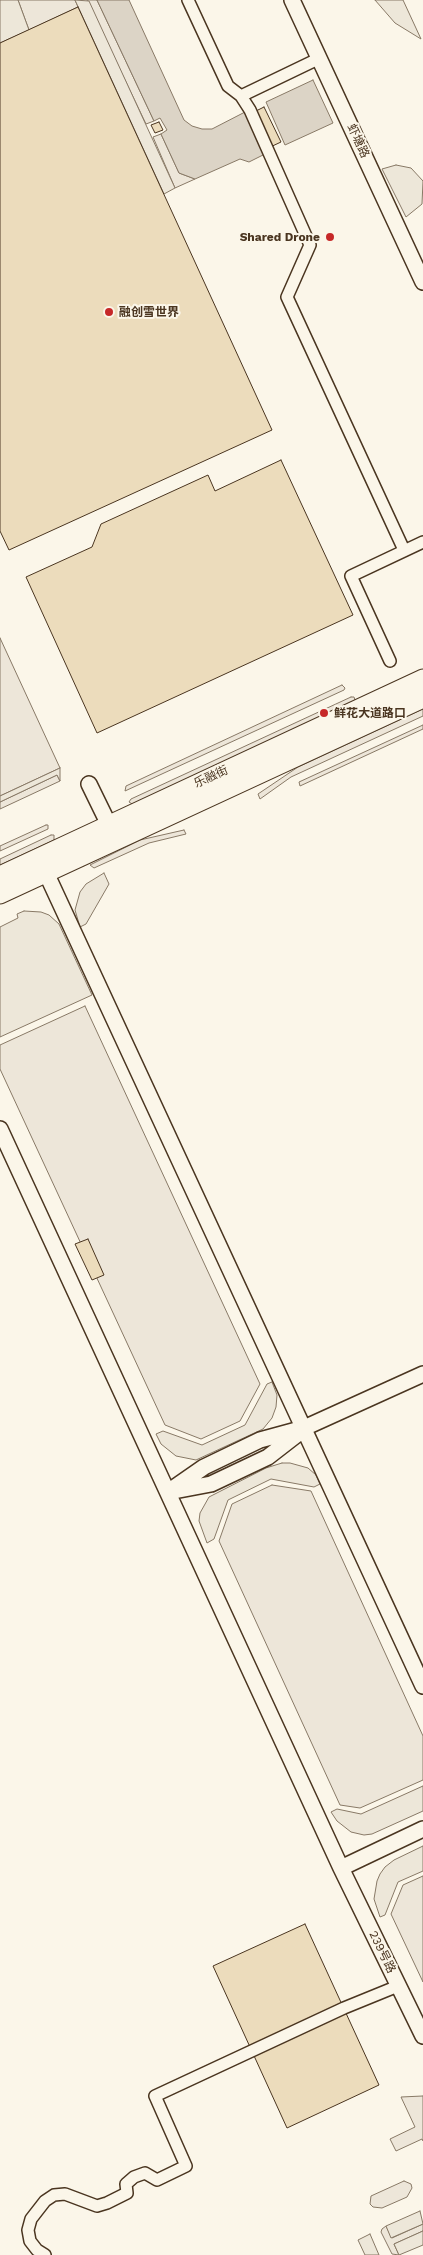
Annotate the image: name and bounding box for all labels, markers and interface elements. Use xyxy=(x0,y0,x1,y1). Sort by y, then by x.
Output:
street label: 虾塘路 xyxy=(344,122,372,160)
place label: Shared Drone xyxy=(240,230,320,244)
marker: Shared Drone xyxy=(324,231,336,243)
place label: 融创雪世界 xyxy=(119,305,179,319)
marker: 融创雪世界 xyxy=(103,306,115,318)
place label: 鲜花大道路口 xyxy=(334,706,406,720)
marker: 鲜花大道路口 xyxy=(318,707,330,719)
street label: 乐融街 xyxy=(192,763,230,791)
street label: 239号路 xyxy=(366,1928,398,1976)

